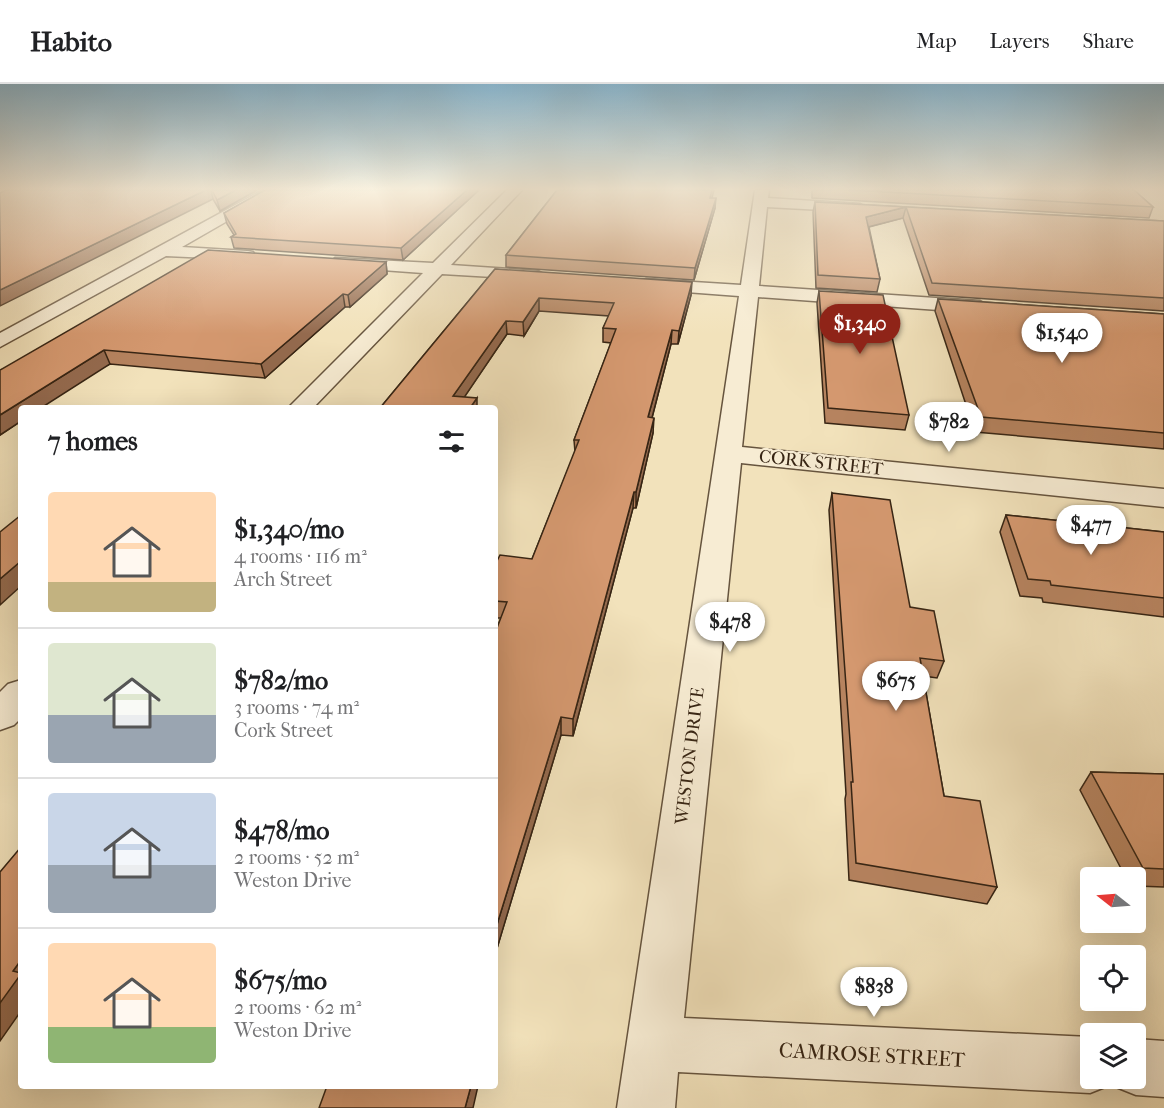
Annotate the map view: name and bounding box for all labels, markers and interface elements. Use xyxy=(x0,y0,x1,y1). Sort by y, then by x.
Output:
text: Habito xyxy=(30,25,112,58)
text: Map xyxy=(916,29,957,53)
text: Layers xyxy=(990,29,1049,53)
text: Share xyxy=(1082,29,1134,53)
pin: $1,340 xyxy=(811,304,909,355)
text: $1,340 xyxy=(833,312,887,335)
pin: $1,540 xyxy=(1013,313,1111,364)
text: $1,540 xyxy=(1036,321,1088,344)
pin: $782 xyxy=(913,402,985,453)
text: $782 xyxy=(929,410,970,433)
icon: filters xyxy=(435,425,468,458)
text: 7 homes xyxy=(48,426,138,457)
street label: CORK STREET xyxy=(758,446,885,480)
pin: $477 xyxy=(1055,505,1127,556)
text: $477 xyxy=(1070,513,1112,536)
text: $1,340/mo xyxy=(234,514,344,545)
icon: home xyxy=(96,516,168,588)
text: 4 rooms · 116 m² xyxy=(234,545,367,568)
text: Arch Street xyxy=(234,568,332,591)
pin: $478 xyxy=(694,602,766,653)
text: $478 xyxy=(709,610,751,633)
pin: $675 xyxy=(860,661,932,712)
text: $782/mo xyxy=(234,665,328,696)
icon: home xyxy=(96,667,168,739)
text: $675 xyxy=(876,669,916,692)
street label: WESTON DRIVE xyxy=(671,686,709,827)
text: 3 rooms · 74 m² xyxy=(234,696,359,719)
text: Cork Street xyxy=(234,719,333,742)
text: $478/mo xyxy=(234,815,330,846)
icon: home xyxy=(96,817,168,889)
text: 2 rooms · 52 m² xyxy=(234,846,359,869)
north arrow xyxy=(1080,867,1146,933)
map controls xyxy=(1080,867,1146,1089)
text: Weston Drive xyxy=(234,869,352,892)
button: locate xyxy=(1080,945,1146,1011)
text: $675/mo xyxy=(234,965,327,996)
icon: home xyxy=(96,967,168,1039)
pin: $838 xyxy=(838,967,910,1018)
text: $838 xyxy=(854,975,894,998)
text: 2 rooms · 62 m² xyxy=(234,996,361,1019)
text: Weston Drive xyxy=(234,1019,352,1042)
button: layers xyxy=(1080,1023,1146,1089)
street label: CAMROSE STREET xyxy=(778,1038,967,1072)

